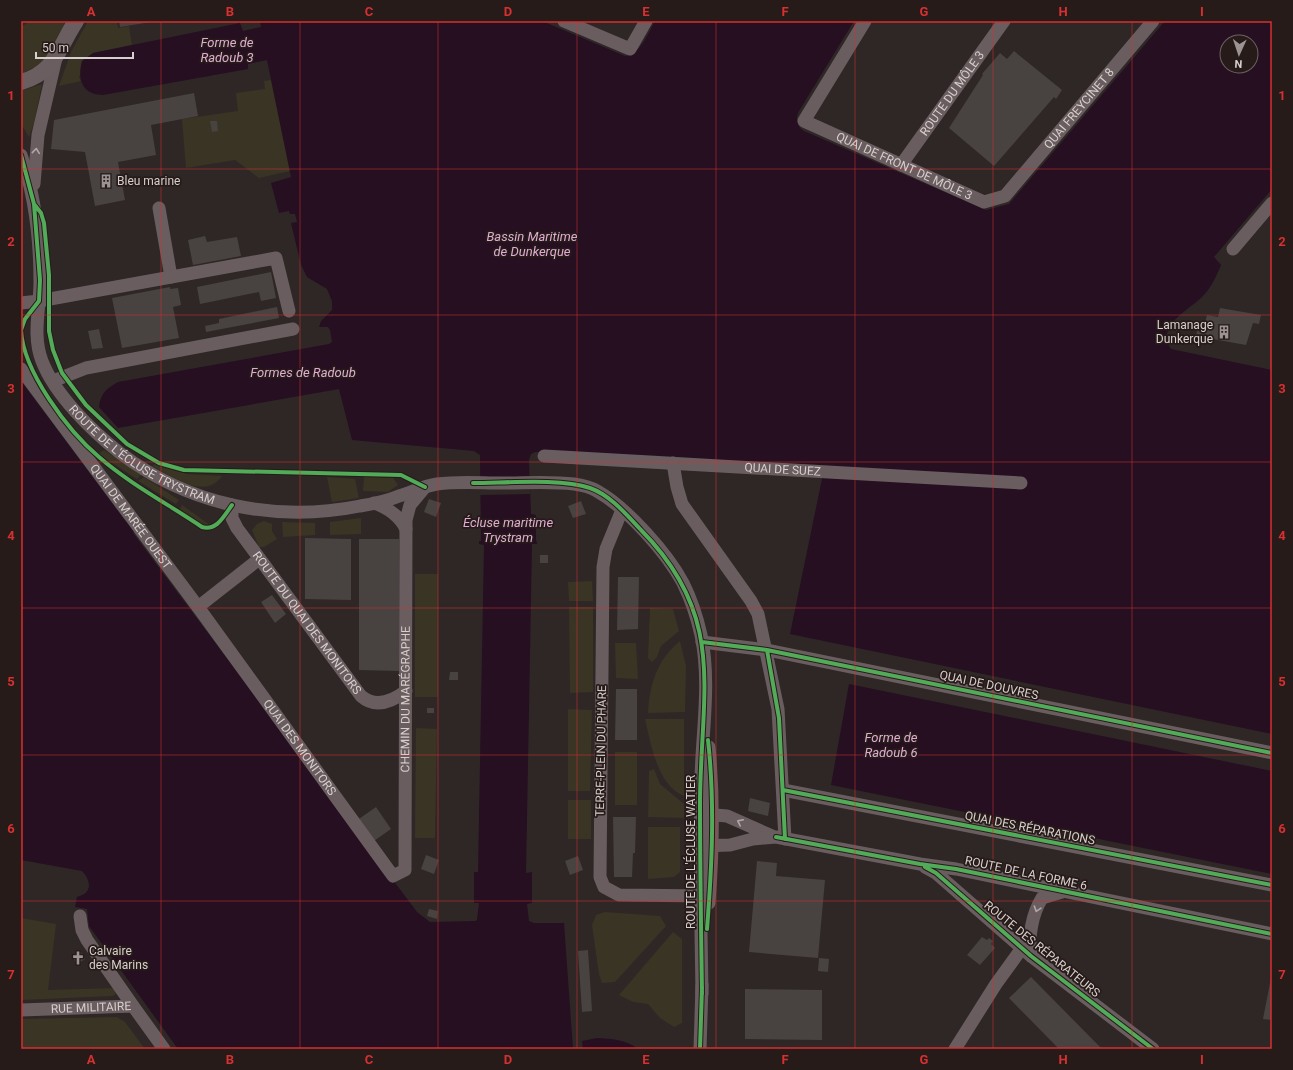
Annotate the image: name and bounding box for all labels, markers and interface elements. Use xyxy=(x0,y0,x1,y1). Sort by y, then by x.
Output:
text: A xyxy=(87,4,96,19)
text: B xyxy=(226,4,234,19)
text: C xyxy=(365,4,374,19)
text: D xyxy=(504,4,512,19)
text: E xyxy=(642,4,650,19)
text: F xyxy=(781,4,789,19)
text: G xyxy=(920,4,929,19)
text: H xyxy=(1058,4,1068,19)
text: I xyxy=(1200,4,1204,19)
scale bar xyxy=(36,34,133,60)
north arrow xyxy=(1219,34,1259,74)
water label: Forme de Radoub 3 xyxy=(200,35,254,65)
text: 50 m xyxy=(42,41,69,55)
street label: ROUTE DU MÔLE 3 xyxy=(917,48,987,139)
text: N xyxy=(1234,57,1243,70)
street label: QUAI FREYCINET 8 xyxy=(1041,65,1117,152)
text: 1 xyxy=(7,88,15,103)
text: 1 xyxy=(1278,88,1286,103)
street label: QUAI DE FRONT DE MÔLE 3 xyxy=(834,129,974,203)
one-way arrow xyxy=(31,148,40,154)
building icon: Bleu marine xyxy=(98,173,114,189)
place label: Bleu marine xyxy=(117,174,180,188)
water label: Bassin Maritime de Dunkerque xyxy=(486,229,578,259)
text: 2 xyxy=(7,234,15,249)
text: 2 xyxy=(1278,234,1286,249)
place label: Lamanage Dunkerque xyxy=(1156,318,1213,346)
building icon: Lamanage Dunkerque xyxy=(1216,324,1232,340)
water label: Formes de Radoub xyxy=(250,365,356,380)
text: 3 xyxy=(7,381,15,396)
text: 3 xyxy=(1278,381,1286,396)
street label: ROUTE DE L'ÉCLUSE TRYSTRAM xyxy=(66,402,216,507)
street label: QUAI DE SUEZ xyxy=(744,460,821,479)
street label: QUAI DE MARÉE OUEST xyxy=(87,461,174,572)
water label: Écluse maritime Trystram xyxy=(463,515,553,545)
text: 4 xyxy=(7,528,15,543)
text: 4 xyxy=(1278,528,1286,543)
street label: ROUTE DU QUAI DES MONITORS xyxy=(250,549,364,697)
street label: CHEMIN DU MARÉGRAPHE xyxy=(398,626,413,772)
street label: QUAI DE DOUVRES xyxy=(938,668,1040,702)
text: 5 xyxy=(7,674,15,689)
text: 5 xyxy=(1278,674,1286,689)
street label: TERRE-PLEIN DU PHARE xyxy=(593,685,609,817)
street label: QUAI DES MONITORS xyxy=(260,697,339,798)
water label: Forme de Radoub 6 xyxy=(864,730,918,760)
street label: ROUTE DE L'ÉCLUSE WATIER xyxy=(683,774,698,929)
street label: QUAI DES RÉPARATIONS xyxy=(964,808,1097,848)
one-way arrow xyxy=(737,819,744,827)
text: 6 xyxy=(7,821,15,836)
text: 6 xyxy=(1278,821,1286,836)
street label: ROUTE DE LA FORME 6 xyxy=(964,853,1089,893)
street label: ROUTE DES RÉPARATEURS xyxy=(981,897,1103,1000)
one-way arrow xyxy=(1033,906,1042,913)
place label: Calvaire des Marins xyxy=(89,944,148,972)
church icon: Calvaire des Marins xyxy=(70,950,86,966)
text: 7 xyxy=(7,967,15,982)
text: 7 xyxy=(1278,967,1286,982)
street label: RUE MILITAIRE xyxy=(51,999,132,1016)
text: A xyxy=(87,1052,96,1067)
text: B xyxy=(226,1052,234,1067)
text: C xyxy=(365,1052,374,1067)
text: D xyxy=(504,1052,512,1067)
text: E xyxy=(642,1052,650,1067)
text: F xyxy=(781,1052,789,1067)
text: G xyxy=(920,1052,929,1067)
text: H xyxy=(1058,1052,1068,1067)
text: I xyxy=(1200,1052,1204,1067)

